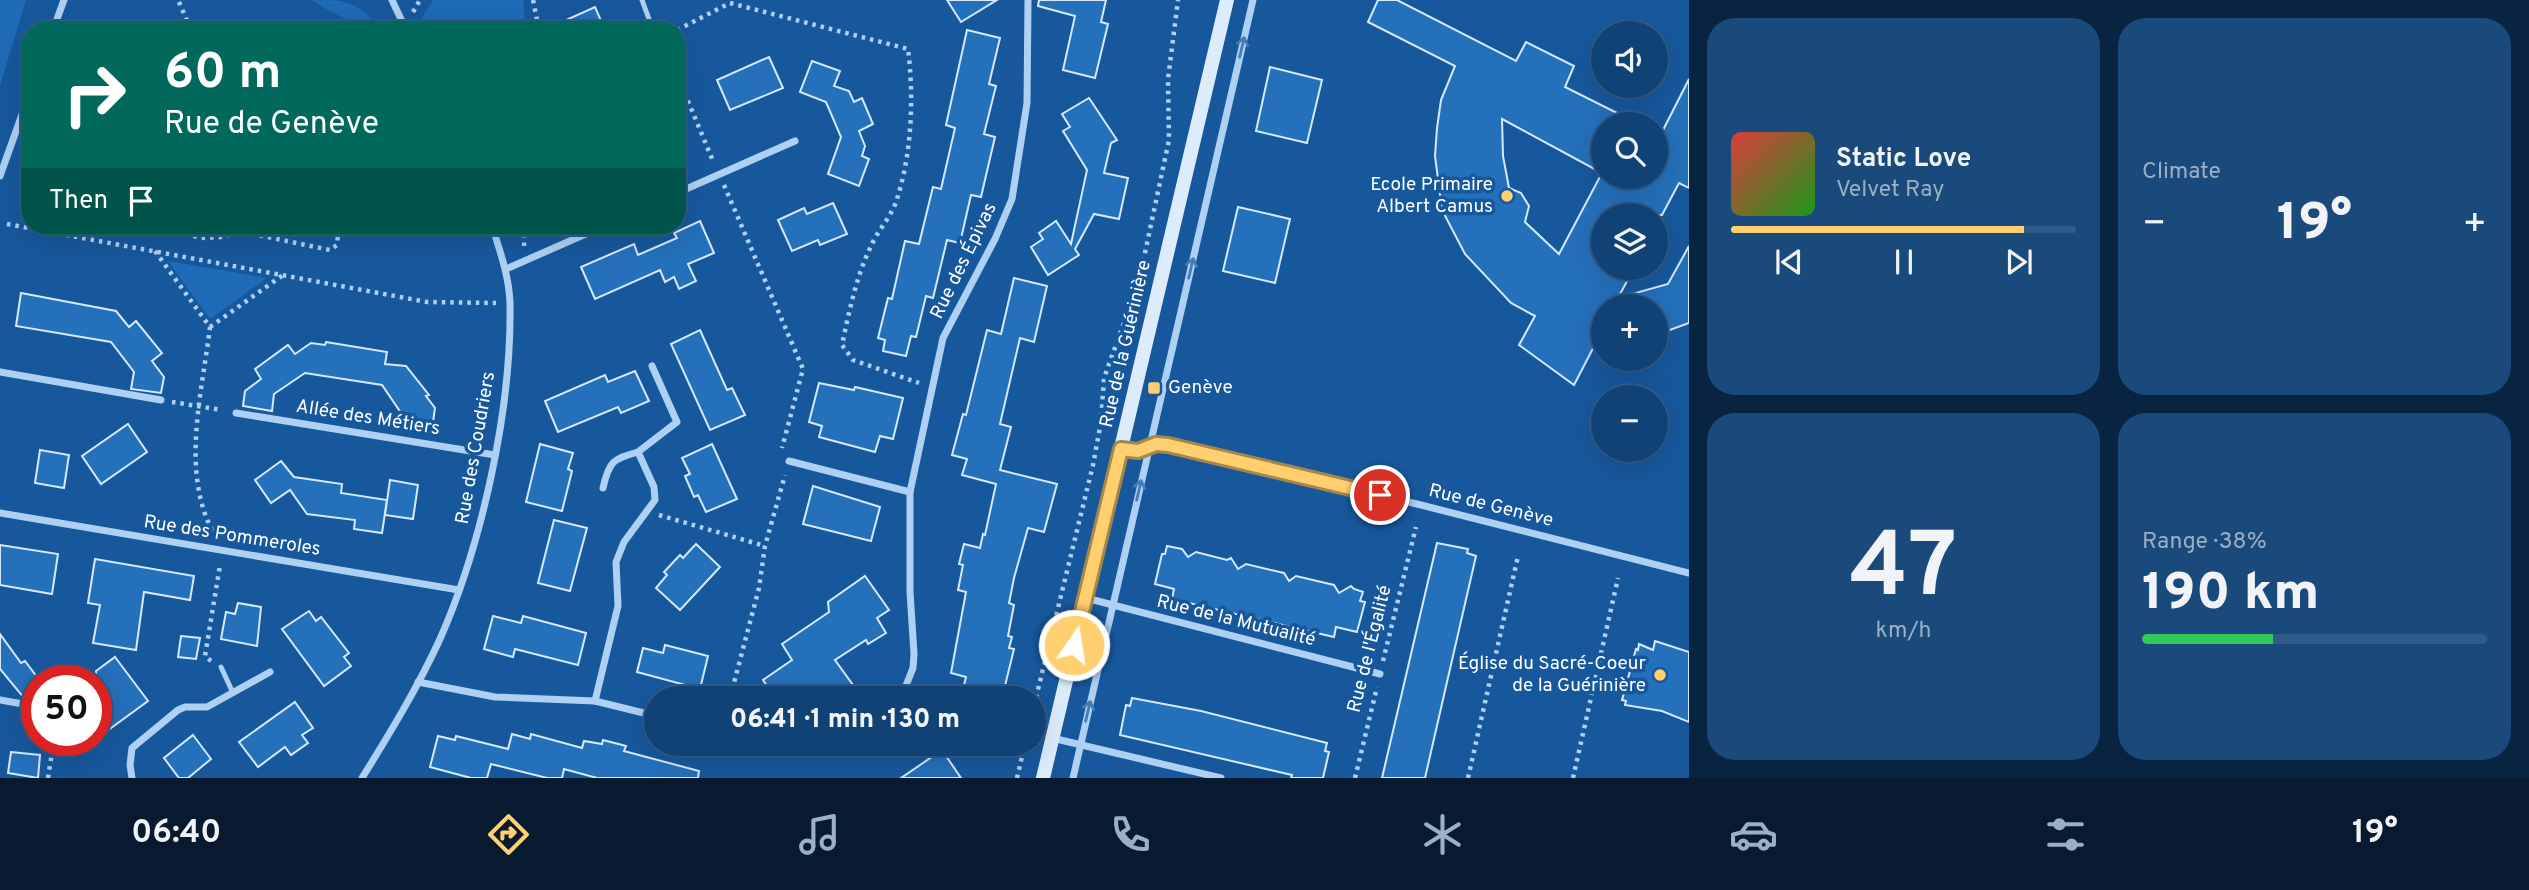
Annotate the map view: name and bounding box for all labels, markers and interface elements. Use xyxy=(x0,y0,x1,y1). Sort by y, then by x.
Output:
map controls xyxy=(1591,21,1668,462)
button: sound xyxy=(1591,21,1668,98)
one-way arrow xyxy=(1236,36,1249,59)
text: 60 m xyxy=(164,44,282,106)
icon: right xyxy=(49,49,140,140)
text: Rue de Genève xyxy=(164,105,379,145)
button: search xyxy=(1591,112,1668,189)
text: Static Love xyxy=(1836,143,1971,176)
text: Climate xyxy=(2142,158,2221,187)
place label: Ecole Primaire Albert Camus xyxy=(1370,173,1493,219)
text: Velvet Ray xyxy=(1836,176,1944,205)
icon: arrive xyxy=(122,182,160,220)
text: Then xyxy=(49,185,108,218)
marker: Ecole Primaire Albert Camus xyxy=(1499,188,1515,204)
text: 19° xyxy=(2277,192,2352,258)
street label: Rue des Épivas xyxy=(925,198,1003,323)
text: − xyxy=(2142,201,2167,250)
text: + xyxy=(2462,201,2487,250)
button: layers xyxy=(1591,203,1668,280)
icon: previous xyxy=(1770,243,1808,281)
icon: pause xyxy=(1885,243,1923,281)
icon: next xyxy=(2000,243,2038,281)
one-way arrow xyxy=(1184,257,1198,280)
street label: Rue de la Guérinière xyxy=(1095,258,1157,430)
button: + xyxy=(1591,294,1668,371)
street label: Rue des Coudriers xyxy=(451,370,501,526)
place label: Genève xyxy=(1168,376,1233,400)
marker: Genève xyxy=(1146,380,1162,396)
button: − xyxy=(1591,385,1668,462)
street label: Allée des Métiers xyxy=(294,395,442,441)
pin xyxy=(1350,465,1410,525)
icon: arrive xyxy=(1361,476,1399,514)
one-way arrow xyxy=(1133,479,1146,502)
street label: Rue de Genève xyxy=(1426,479,1556,533)
street label: Rue des Pommeroles xyxy=(142,510,322,562)
text: 47 xyxy=(1850,514,1957,629)
text: Range · 38% xyxy=(2142,528,2267,557)
text: 190 km xyxy=(2142,562,2319,628)
street label: Rue de l'Égalité xyxy=(1342,582,1397,715)
street label: Rue de la Mutualité xyxy=(1154,590,1318,652)
position arrow xyxy=(1037,608,1111,682)
text: km/h xyxy=(1876,617,1931,646)
place label: Église du Sacré-Coeur de la Guérinière xyxy=(1458,651,1647,698)
speed limit sign: 50 xyxy=(21,665,112,756)
marker: Église du Sacré-Coeur de la Guérinière xyxy=(1652,667,1668,683)
one-way arrow xyxy=(1082,701,1095,723)
text: 06:41 · 1 min · 130 m xyxy=(730,704,960,737)
icon: directions xyxy=(484,810,533,859)
icon: music xyxy=(795,810,844,859)
icon: phone xyxy=(1106,810,1155,859)
icon: climate xyxy=(1418,810,1467,859)
icon: car xyxy=(1729,810,1778,859)
icon: filters xyxy=(2041,810,2090,859)
text: 06:40 xyxy=(131,814,221,854)
text: 19° xyxy=(2352,814,2398,854)

